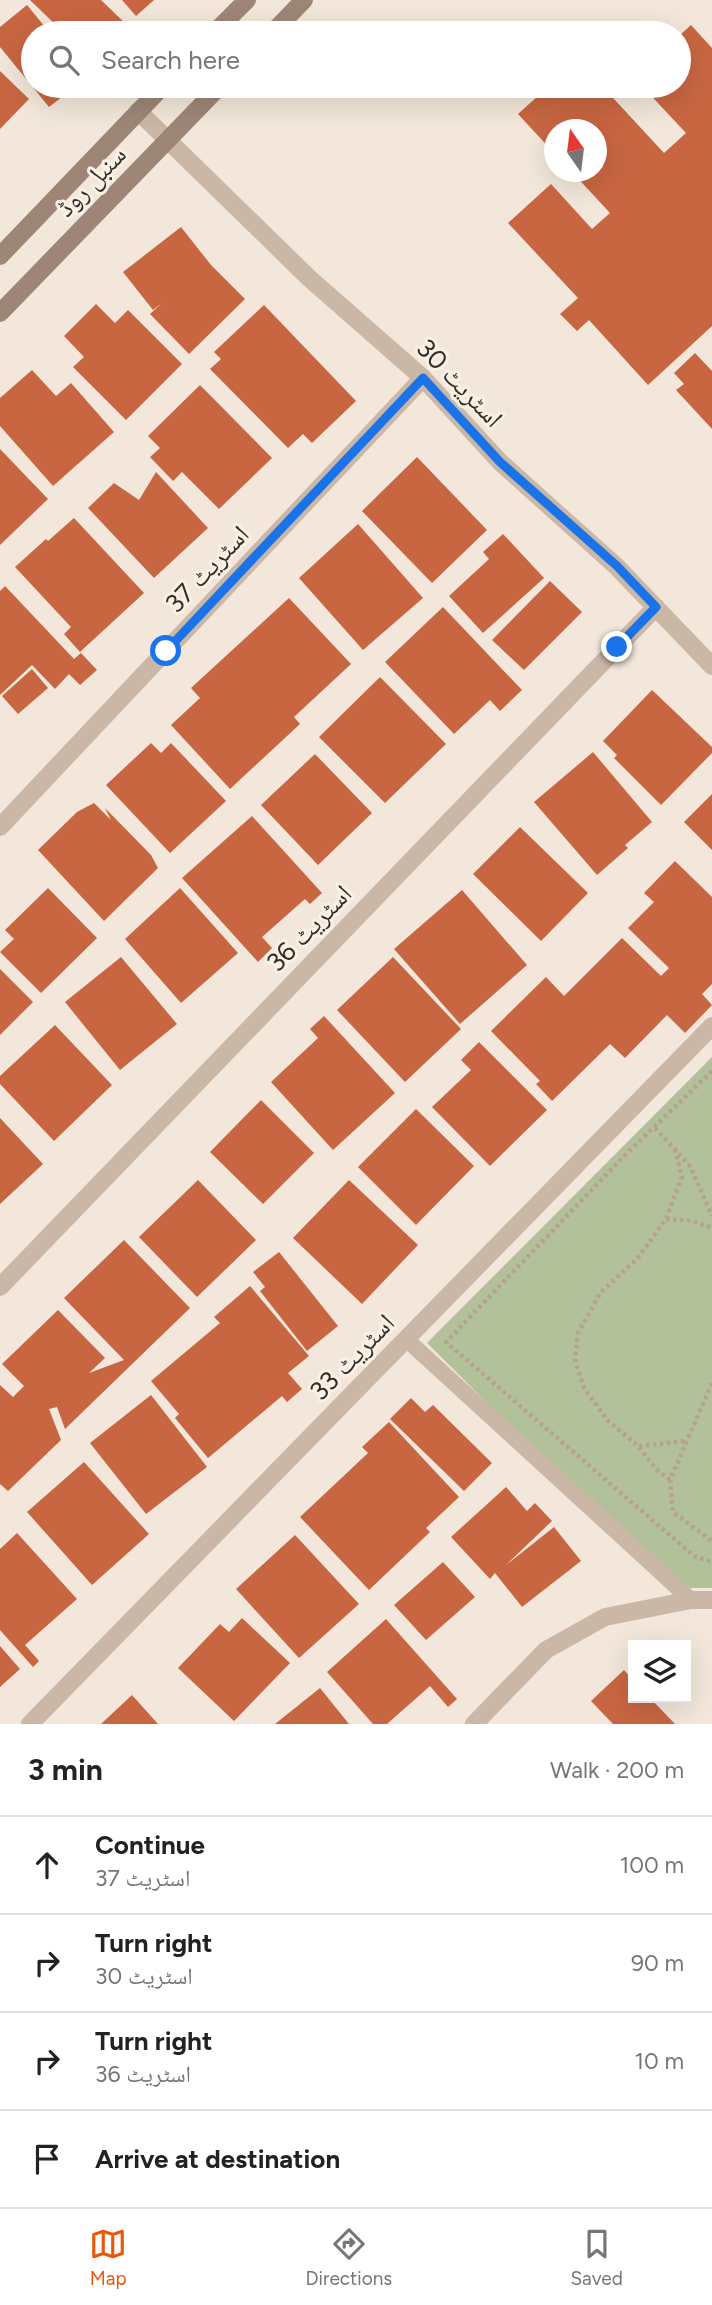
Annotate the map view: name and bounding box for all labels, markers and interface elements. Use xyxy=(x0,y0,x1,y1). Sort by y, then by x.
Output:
search box xyxy=(21,21,691,98)
icon: search xyxy=(45,41,83,79)
text: Search here xyxy=(101,44,240,76)
north arrow xyxy=(544,119,607,182)
street label: سنبل روڈ xyxy=(49,139,133,223)
street label: اسٹریٹ 30 xyxy=(410,332,510,434)
street label: اسٹریٹ 37 xyxy=(159,519,255,619)
route end xyxy=(601,631,632,662)
route start xyxy=(150,635,181,666)
street label: اسٹریٹ 36 xyxy=(260,878,358,978)
street label: اسٹریٹ 33 xyxy=(303,1307,401,1407)
map controls xyxy=(628,1640,691,1703)
button: layers xyxy=(628,1640,691,1703)
text: 3 min xyxy=(28,1751,103,1788)
text: Walk · 200 m xyxy=(550,1756,684,1784)
text: Continue xyxy=(95,1829,205,1861)
icon: ahead xyxy=(28,1846,66,1884)
text: 100 m xyxy=(620,1851,684,1879)
text: اسٹریٹ 37 xyxy=(95,1864,190,1892)
text: Turn right xyxy=(95,1927,212,1959)
icon: right xyxy=(28,1944,66,1982)
text: 90 m xyxy=(631,1949,684,1977)
text: اسٹریٹ 30 xyxy=(95,1962,193,1990)
text: Turn right xyxy=(95,2025,212,2057)
icon: right xyxy=(28,2042,66,2080)
text: 10 m xyxy=(635,2047,684,2075)
text: اسٹریٹ 36 xyxy=(95,2060,191,2088)
icon: arrive xyxy=(28,2140,66,2178)
text: Arrive at destination xyxy=(95,2143,340,2175)
tab: Map xyxy=(89,2225,127,2290)
tab: Directions xyxy=(305,2225,392,2290)
tab: Saved xyxy=(570,2225,623,2290)

